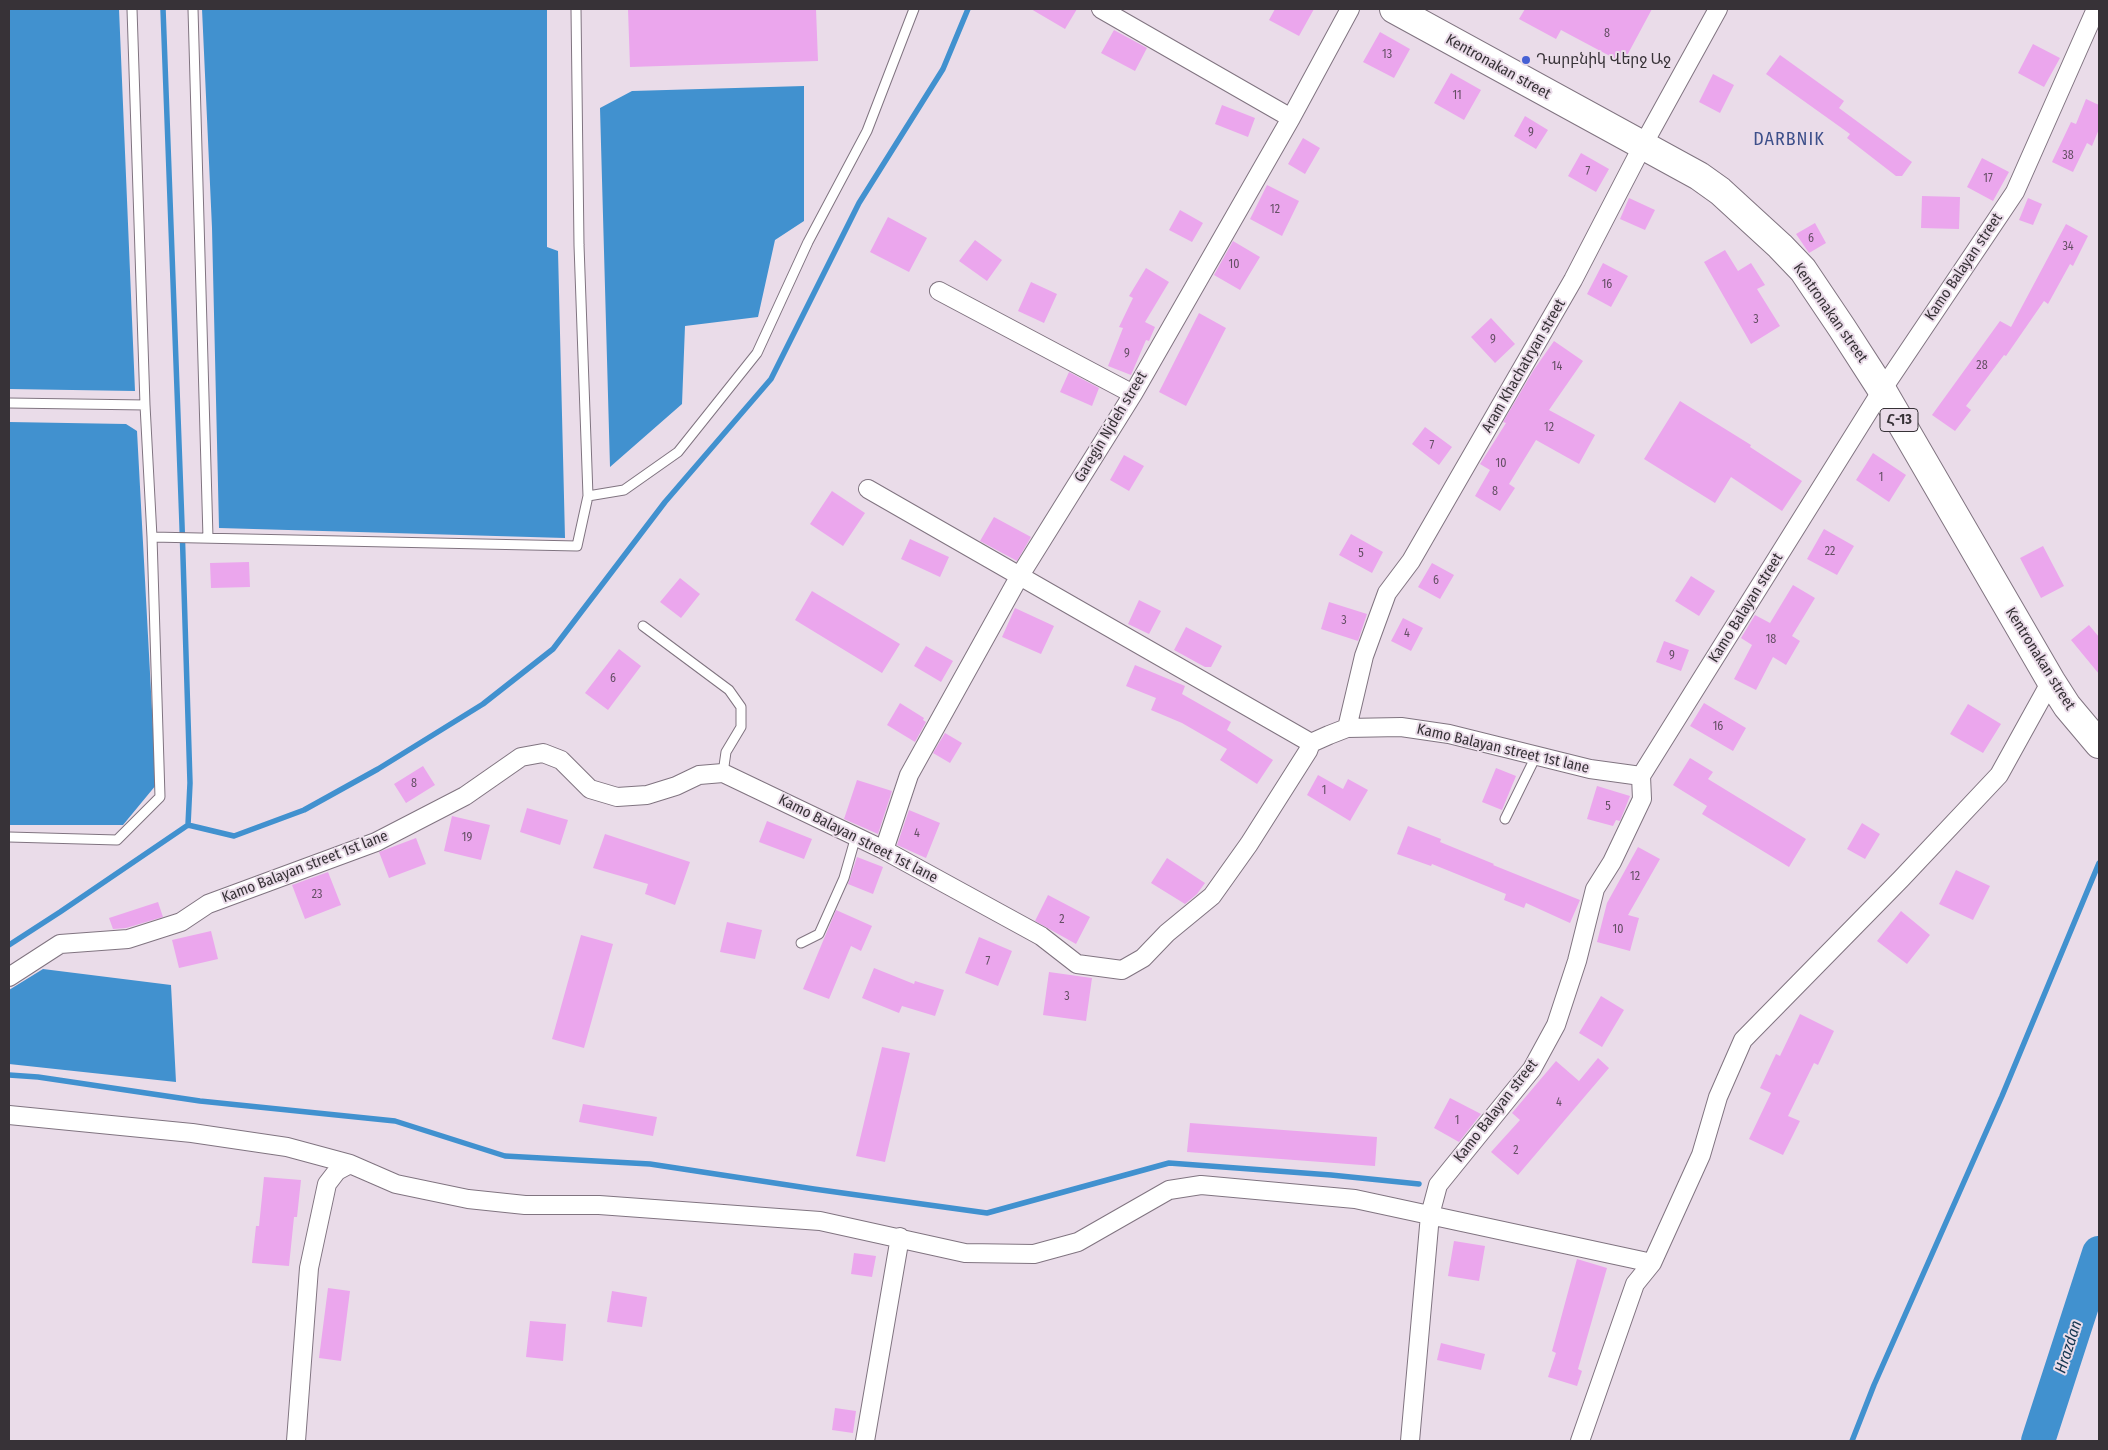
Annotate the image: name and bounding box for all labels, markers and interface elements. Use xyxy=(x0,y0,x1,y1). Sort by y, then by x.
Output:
house number: 8 xyxy=(1604,27,1610,41)
street label: Kentronakan street xyxy=(1442,31,1554,103)
house number: 13 xyxy=(1382,48,1392,62)
place label: Դարբնիկ Վերջ Աջ xyxy=(1536,51,1671,69)
marker: Դարբնիկ Վերջ Աջ xyxy=(1520,54,1532,66)
house number: 11 xyxy=(1452,89,1462,103)
house number: 9 xyxy=(1528,126,1534,140)
district label: DARBNIK xyxy=(1752,129,1826,151)
house number: 38 xyxy=(2062,149,2074,163)
house number: 7 xyxy=(1586,165,1590,179)
house number: 17 xyxy=(1983,172,1993,186)
house number: 12 xyxy=(1270,203,1280,217)
street label: Kamo Balayan street xyxy=(1921,210,2007,324)
house number: 6 xyxy=(1808,232,1814,246)
house number: 34 xyxy=(2062,240,2074,254)
house number: 10 xyxy=(1229,258,1239,272)
street label: Kentronakan street xyxy=(1789,260,1871,366)
house number: 16 xyxy=(1602,278,1612,292)
street label: Aram Khachatryan street xyxy=(1478,296,1570,436)
house number: 3 xyxy=(1753,313,1759,327)
house number: 9 xyxy=(1490,333,1496,347)
house number: 9 xyxy=(1124,347,1130,361)
house number: 28 xyxy=(1976,359,1988,373)
house number: 14 xyxy=(1552,360,1562,374)
street label: Garegin Njdeh street xyxy=(1071,368,1151,486)
road number: Հ-13 xyxy=(1880,408,1918,432)
house number: 12 xyxy=(1544,421,1554,435)
house number: 7 xyxy=(1430,439,1434,453)
house number: 10 xyxy=(1496,457,1506,471)
house number: 1 xyxy=(1879,471,1883,485)
house number: 8 xyxy=(1492,485,1498,499)
house number: 22 xyxy=(1825,545,1835,559)
house number: 5 xyxy=(1358,547,1364,561)
street label: Kamo Balayan street xyxy=(1705,550,1787,666)
house number: 6 xyxy=(1433,574,1439,588)
street label: Kentronakan street xyxy=(2001,604,2079,714)
house number: 3 xyxy=(1341,614,1347,628)
house number: 4 xyxy=(1404,627,1410,641)
house number: 18 xyxy=(1766,633,1776,647)
house number: 9 xyxy=(1669,649,1675,663)
house number: 6 xyxy=(610,672,616,686)
street label: Kamo Balayan street 1st lane xyxy=(1415,720,1591,778)
house number: 16 xyxy=(1713,720,1723,734)
house number: 8 xyxy=(411,777,417,791)
house number: 1 xyxy=(1322,784,1326,798)
street label: Kamo Balayan street 1st lane xyxy=(775,791,941,887)
house number: 5 xyxy=(1605,800,1611,814)
street label: Kamo Balayan street 1st lane xyxy=(219,827,391,907)
house number: 4 xyxy=(914,827,920,841)
house number: 19 xyxy=(462,831,472,845)
house number: 12 xyxy=(1630,870,1640,884)
house number: 23 xyxy=(312,888,322,902)
house number: 2 xyxy=(1059,913,1065,927)
house number: 10 xyxy=(1613,923,1623,937)
house number: 7 xyxy=(986,955,990,969)
house number: 3 xyxy=(1064,990,1070,1004)
street label: Kamo Balayan street xyxy=(1450,1056,1542,1166)
house number: 4 xyxy=(1556,1096,1562,1110)
house number: 1 xyxy=(1455,1114,1459,1128)
house number: 2 xyxy=(1513,1144,1519,1158)
water label: Hrazdan xyxy=(2051,1318,2087,1376)

